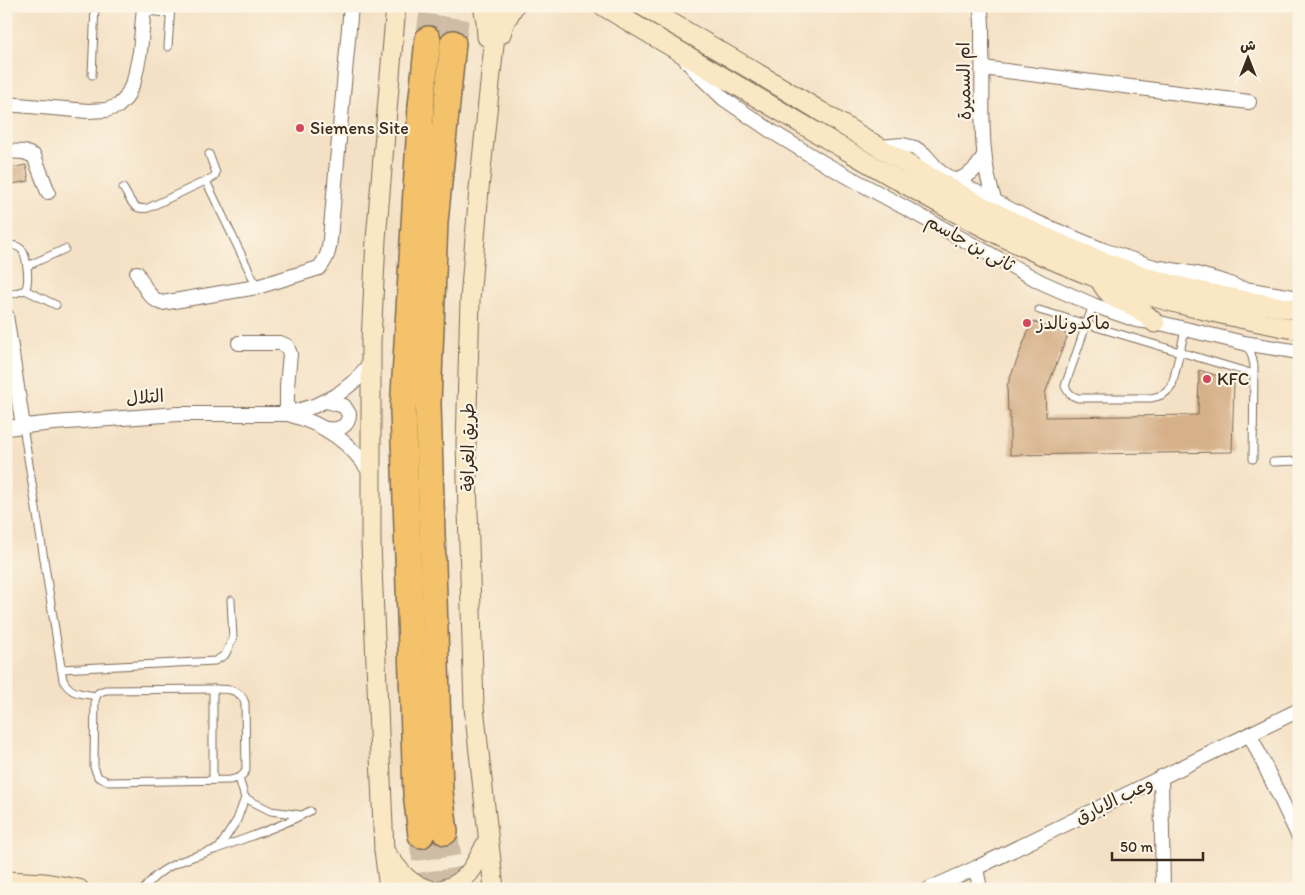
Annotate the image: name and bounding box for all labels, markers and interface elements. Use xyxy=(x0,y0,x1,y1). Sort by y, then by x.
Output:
north arrow xyxy=(1222,32,1272,82)
text: ش xyxy=(1240,37,1256,54)
street label: ام السميرة xyxy=(952,42,979,120)
place label: Siemens Site xyxy=(310,117,409,139)
marker: Siemens Site xyxy=(294,122,306,134)
street label: ثانى بن جاسم xyxy=(921,210,1019,279)
place label: ماكدونالدز xyxy=(1035,312,1110,334)
marker: ماكدونالدز xyxy=(1021,317,1033,329)
place label: KFC xyxy=(1217,368,1249,390)
marker: KFC xyxy=(1201,373,1213,385)
street label: التلال xyxy=(125,385,165,409)
street label: طريق الغرافة xyxy=(457,403,479,491)
street label: وعب الابارق xyxy=(1071,772,1157,828)
scale bar xyxy=(1112,830,1204,862)
text: 50 m xyxy=(1120,838,1153,856)

